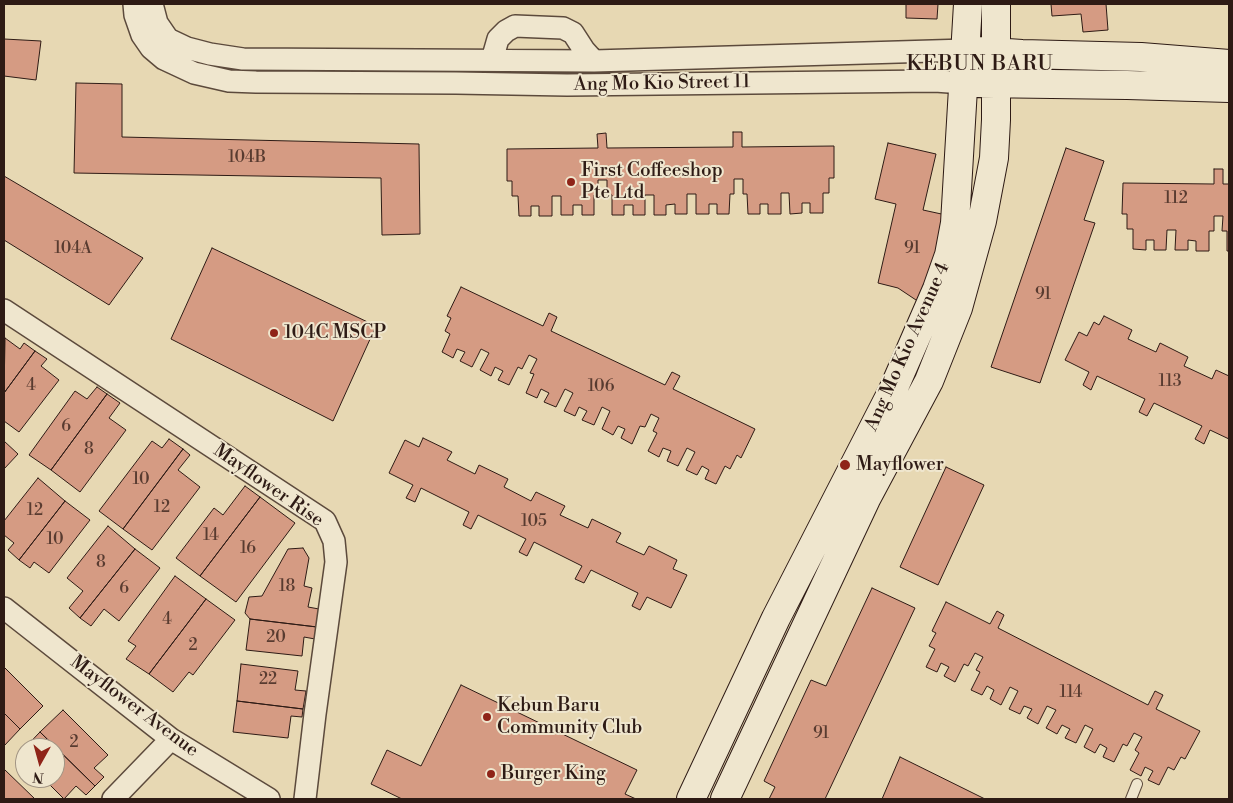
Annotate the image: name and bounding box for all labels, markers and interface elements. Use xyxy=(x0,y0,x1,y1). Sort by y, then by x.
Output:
district label: KEBUN BARU xyxy=(905,52,1055,78)
street label: Ang Mo Kio Street 11 xyxy=(573,71,751,97)
house number: 104B xyxy=(228,148,266,168)
place label: First Coffeeshop Pte Ltd xyxy=(581,160,723,204)
marker: First Coffeeshop Pte Ltd xyxy=(565,176,577,188)
house number: 112 xyxy=(1164,189,1188,209)
house number: 104A xyxy=(54,239,92,259)
house number: 91 xyxy=(904,239,920,259)
street label: Ang Mo Kio Avenue 4 xyxy=(861,259,955,435)
house number: 91 xyxy=(1035,285,1051,305)
place label: 104C MSCP xyxy=(284,322,386,344)
marker: 104C MSCP xyxy=(268,327,280,339)
house number: 113 xyxy=(1158,372,1182,392)
house number: 4 xyxy=(26,376,36,396)
house number: 106 xyxy=(588,377,614,397)
house number: 6 xyxy=(61,417,71,437)
house number: 8 xyxy=(84,440,94,460)
street label: Mayflower Rise xyxy=(209,440,327,532)
place label: Mayflower xyxy=(856,454,944,476)
marker: Mayflower xyxy=(838,458,852,472)
house number: 10 xyxy=(133,470,149,490)
house number: 12 xyxy=(154,498,170,518)
house number: 12 xyxy=(27,501,43,521)
house number: 105 xyxy=(521,512,547,532)
house number: 14 xyxy=(203,526,219,546)
house number: 10 xyxy=(47,530,63,550)
house number: 16 xyxy=(240,539,256,559)
house number: 8 xyxy=(96,553,106,573)
house number: 18 xyxy=(279,577,295,597)
house number: 6 xyxy=(119,579,129,599)
house number: 4 xyxy=(162,610,172,630)
house number: 20 xyxy=(266,628,286,648)
house number: 2 xyxy=(188,636,198,656)
street label: Mayflower Avenue xyxy=(65,651,203,763)
house number: 22 xyxy=(259,670,277,690)
house number: 114 xyxy=(1059,683,1083,703)
place label: Kebun Baru Community Club xyxy=(497,695,642,739)
marker: Kebun Baru Community Club xyxy=(481,711,493,723)
house number: 91 xyxy=(813,724,829,744)
house number: 2 xyxy=(69,733,79,753)
north arrow xyxy=(15,738,65,788)
place label: Burger King xyxy=(501,763,606,785)
text: N xyxy=(32,767,45,787)
marker: Burger King xyxy=(485,768,497,780)

